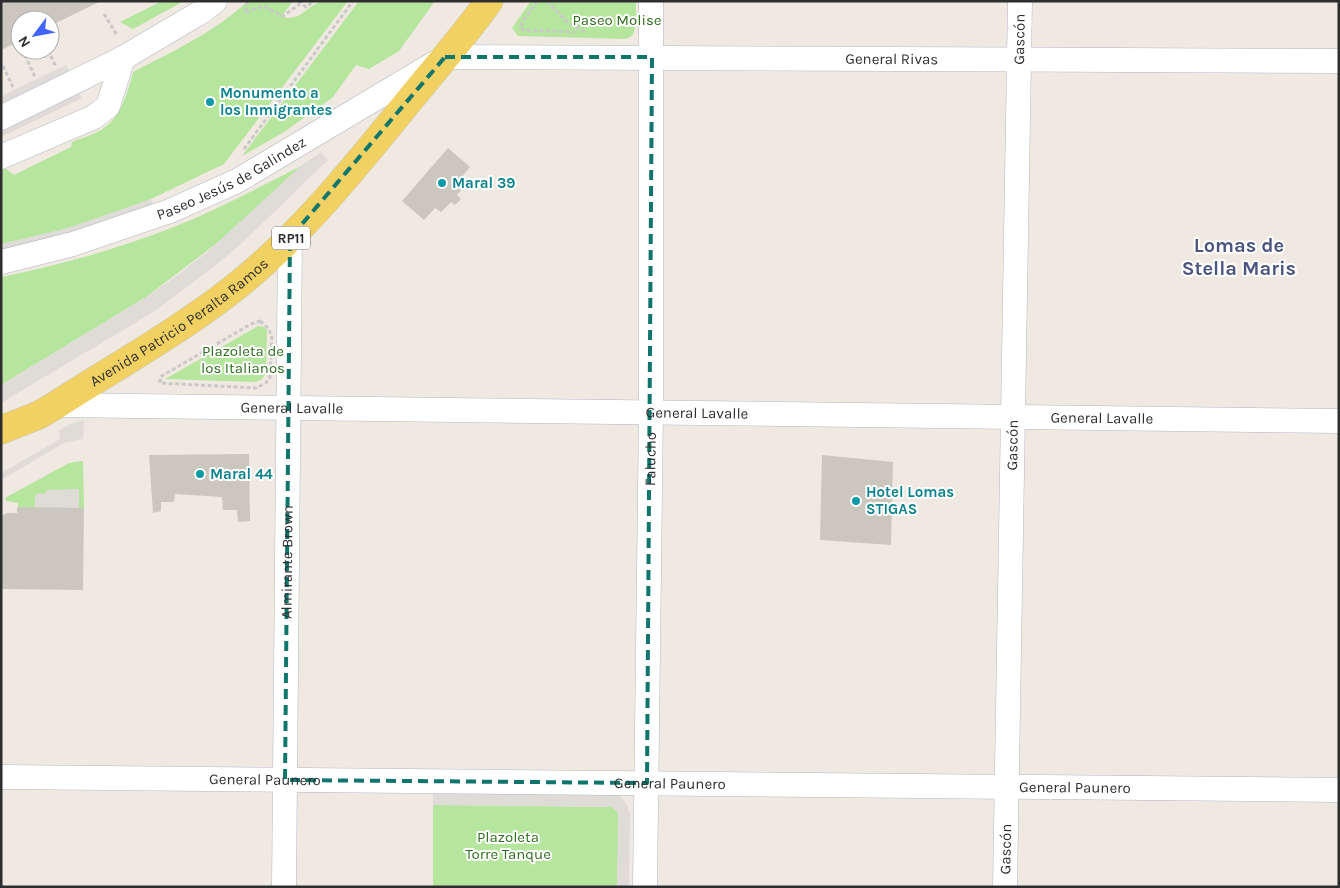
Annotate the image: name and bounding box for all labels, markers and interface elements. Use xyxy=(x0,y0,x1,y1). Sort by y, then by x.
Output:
north arrow xyxy=(10,10,60,60)
park label: Paseo Molise xyxy=(572,11,662,29)
street label: Gascón xyxy=(1010,14,1029,65)
text: N xyxy=(15,33,34,50)
street label: General Rivas xyxy=(845,50,938,68)
place label: Monumento a los Inmigrantes xyxy=(220,84,332,119)
marker: Monumento a los Inmigrantes xyxy=(204,96,216,108)
street label: Paseo Jesús de Galindez xyxy=(154,133,309,224)
place label: Maral 39 xyxy=(452,174,515,192)
marker: Maral 39 xyxy=(436,177,448,189)
road number: RP11 xyxy=(272,227,310,250)
district label: Lomas de Stella Maris xyxy=(1182,234,1296,280)
street label: Avenida Patricio Peralta Ramos xyxy=(87,254,272,390)
park label: Plazoleta de los Italianos xyxy=(201,342,285,377)
street label: General Lavalle xyxy=(240,398,343,418)
street label: General Lavalle xyxy=(645,403,748,423)
street label: General Lavalle xyxy=(1050,408,1153,428)
street label: Gascón xyxy=(1003,419,1022,471)
street label: Falucho xyxy=(641,432,660,486)
place label: Maral 44 xyxy=(210,465,273,483)
marker: Maral 44 xyxy=(194,468,206,480)
place label: Hotel Lomas STIGAS xyxy=(866,483,954,518)
marker: Hotel Lomas STIGAS xyxy=(850,495,862,507)
street label: Almirante Brown xyxy=(277,505,297,619)
street label: General Paunero xyxy=(209,770,321,789)
street label: General Paunero xyxy=(614,774,726,793)
street label: General Paunero xyxy=(1019,778,1131,797)
street label: Gascón xyxy=(996,823,1015,875)
park label: Plazoleta Torre Tanque xyxy=(465,828,551,863)

